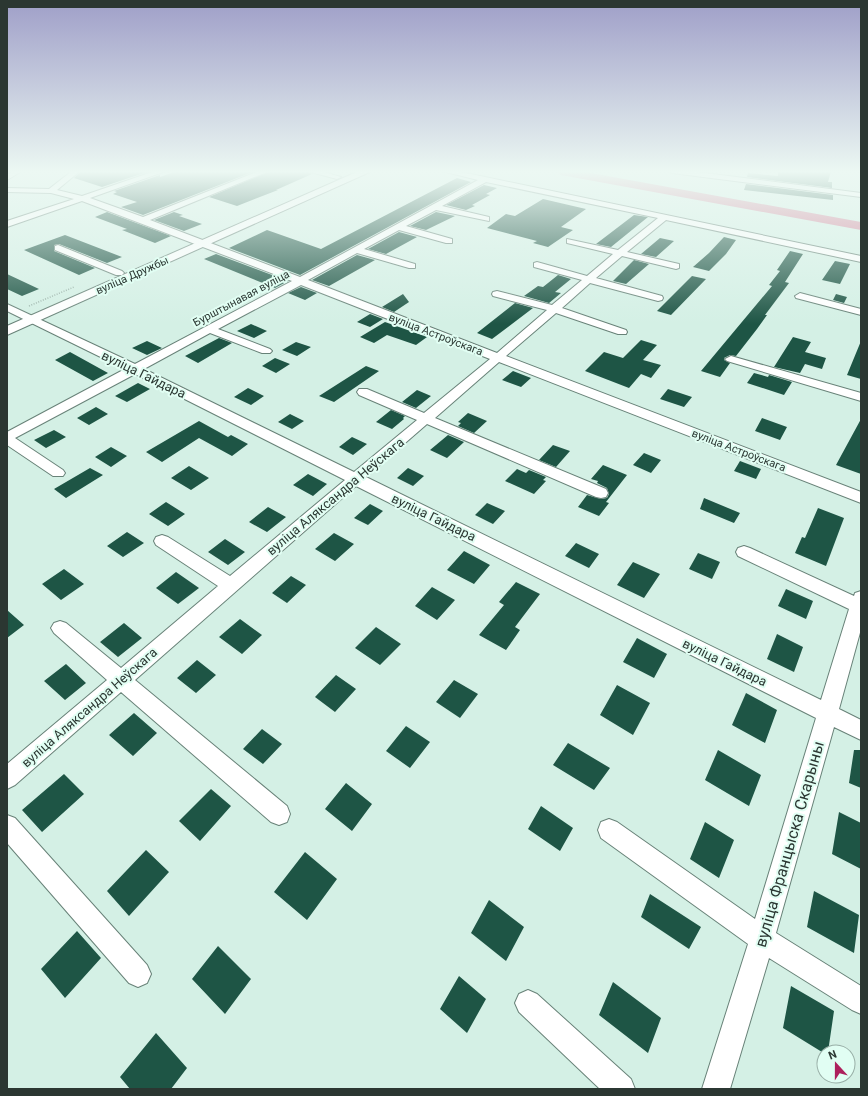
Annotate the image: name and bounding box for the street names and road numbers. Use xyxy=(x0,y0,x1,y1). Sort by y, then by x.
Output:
street label: вуліца Дружбы xyxy=(94,254,171,297)
street label: Бурштынавая вуліца xyxy=(191,268,292,329)
street label: вуліца Астроўскага xyxy=(387,311,485,358)
street label: вуліца Гайдара xyxy=(99,348,188,401)
street label: вуліца Астроўскага xyxy=(690,427,788,474)
street label: вуліца Аляксандра Неўскага xyxy=(264,435,407,558)
street label: вуліца Гайдара xyxy=(389,491,478,544)
street label: вуліца Гайдара xyxy=(680,636,769,689)
street label: вуліца Аляксандра Неўскага xyxy=(19,644,160,770)
street label: вуліца Францыска Скарыны xyxy=(751,739,828,949)

